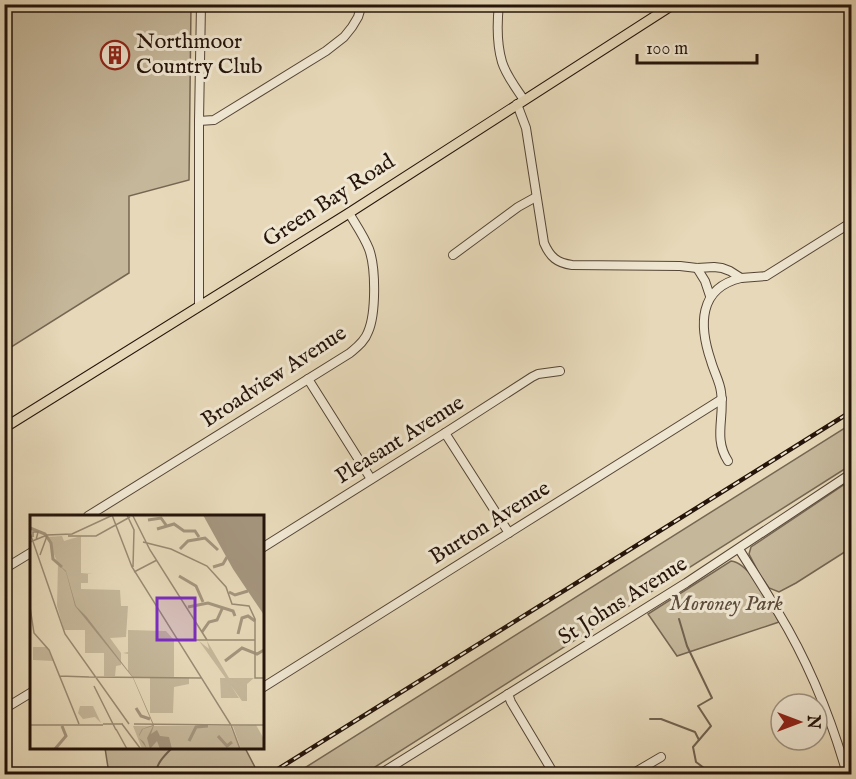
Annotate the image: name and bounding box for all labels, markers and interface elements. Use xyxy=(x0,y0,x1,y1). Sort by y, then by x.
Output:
scale bar xyxy=(637,27,757,65)
place label: Northmoor Country Club xyxy=(136,28,263,81)
text: 100 m xyxy=(646,38,688,61)
building icon: Northmoor Country Club xyxy=(99,39,131,71)
street label: Green Bay Road xyxy=(258,148,400,254)
street label: Broadview Avenue xyxy=(196,320,352,434)
street label: Pleasant Avenue xyxy=(330,389,470,491)
street label: Burton Avenue xyxy=(424,475,556,571)
inset map xyxy=(30,515,264,749)
street label: St Johns Avenue xyxy=(553,550,693,652)
park label: Moroney Park xyxy=(669,590,783,618)
north arrow xyxy=(769,692,829,752)
text: N xyxy=(802,714,822,729)

